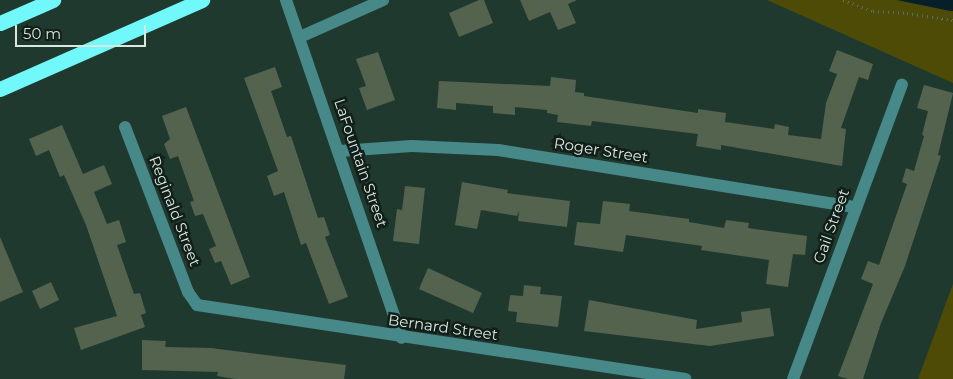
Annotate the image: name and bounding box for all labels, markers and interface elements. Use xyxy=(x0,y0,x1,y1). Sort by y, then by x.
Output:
scale bar xyxy=(18,15,149,47)
text: 50 m xyxy=(23,24,61,43)
street label: LaFountain Street xyxy=(331,96,391,230)
street label: Roger Street xyxy=(553,134,649,166)
street label: Reginald Street xyxy=(146,153,204,269)
street label: Gail Street xyxy=(809,186,853,266)
street label: Bernard Street xyxy=(387,310,499,344)

